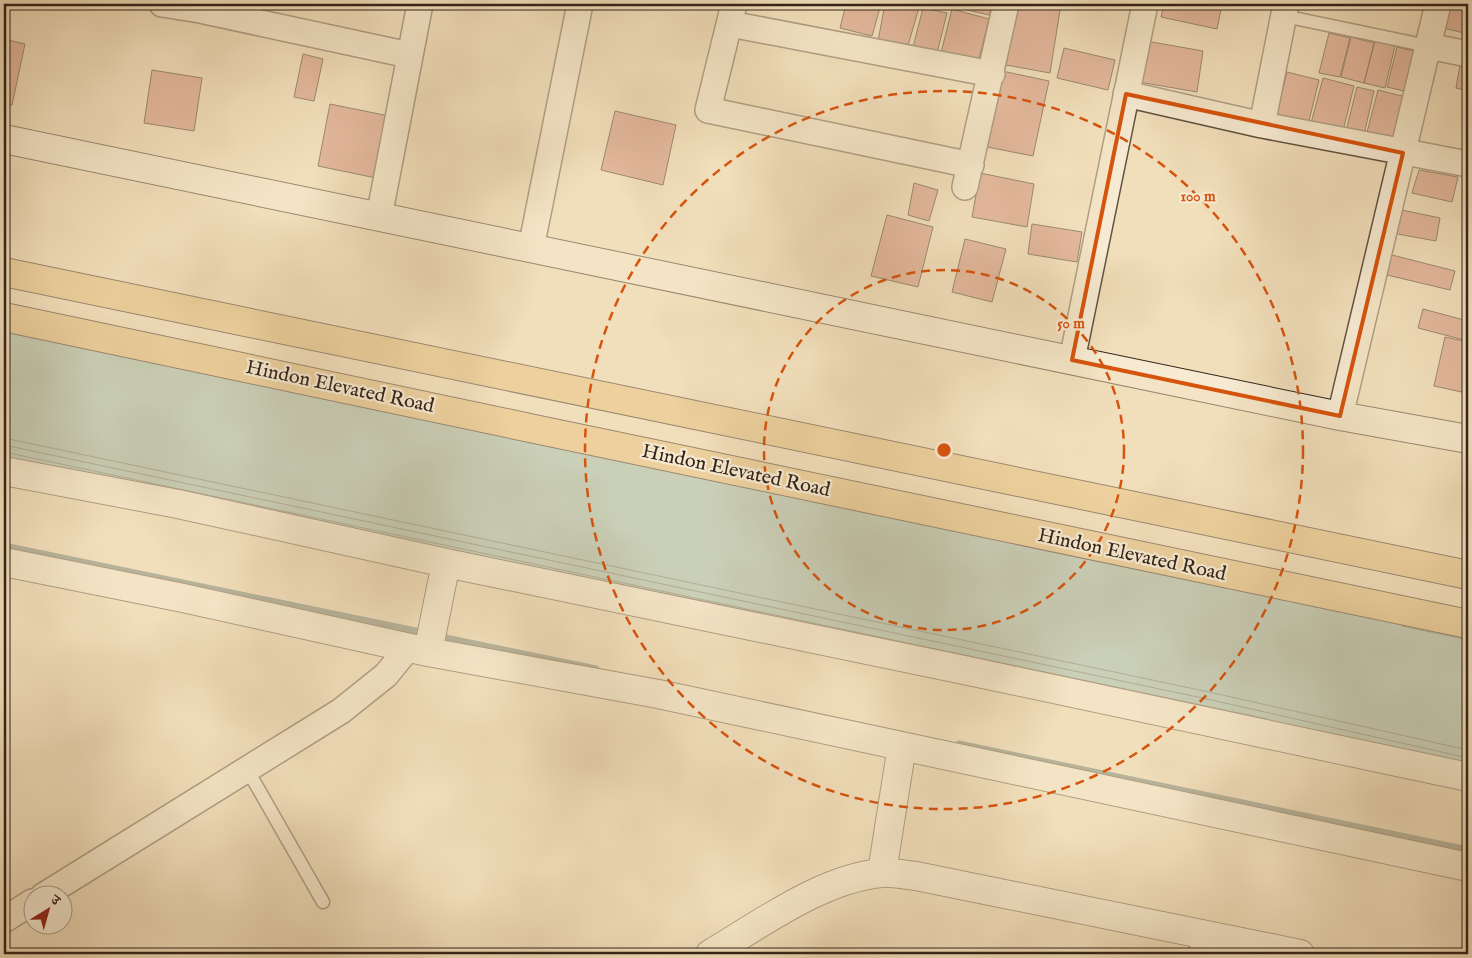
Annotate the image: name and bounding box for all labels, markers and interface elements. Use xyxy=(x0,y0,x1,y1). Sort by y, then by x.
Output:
text: 100 m xyxy=(1180,187,1216,206)
text: 50 m xyxy=(1057,314,1085,333)
street label: Hindon Elevated Road xyxy=(244,355,437,419)
street label: Hindon Elevated Road xyxy=(640,439,833,503)
centre of rings xyxy=(935,441,953,459)
street label: Hindon Elevated Road xyxy=(1036,523,1229,587)
north arrow xyxy=(22,886,72,936)
text: उ xyxy=(46,890,64,910)

